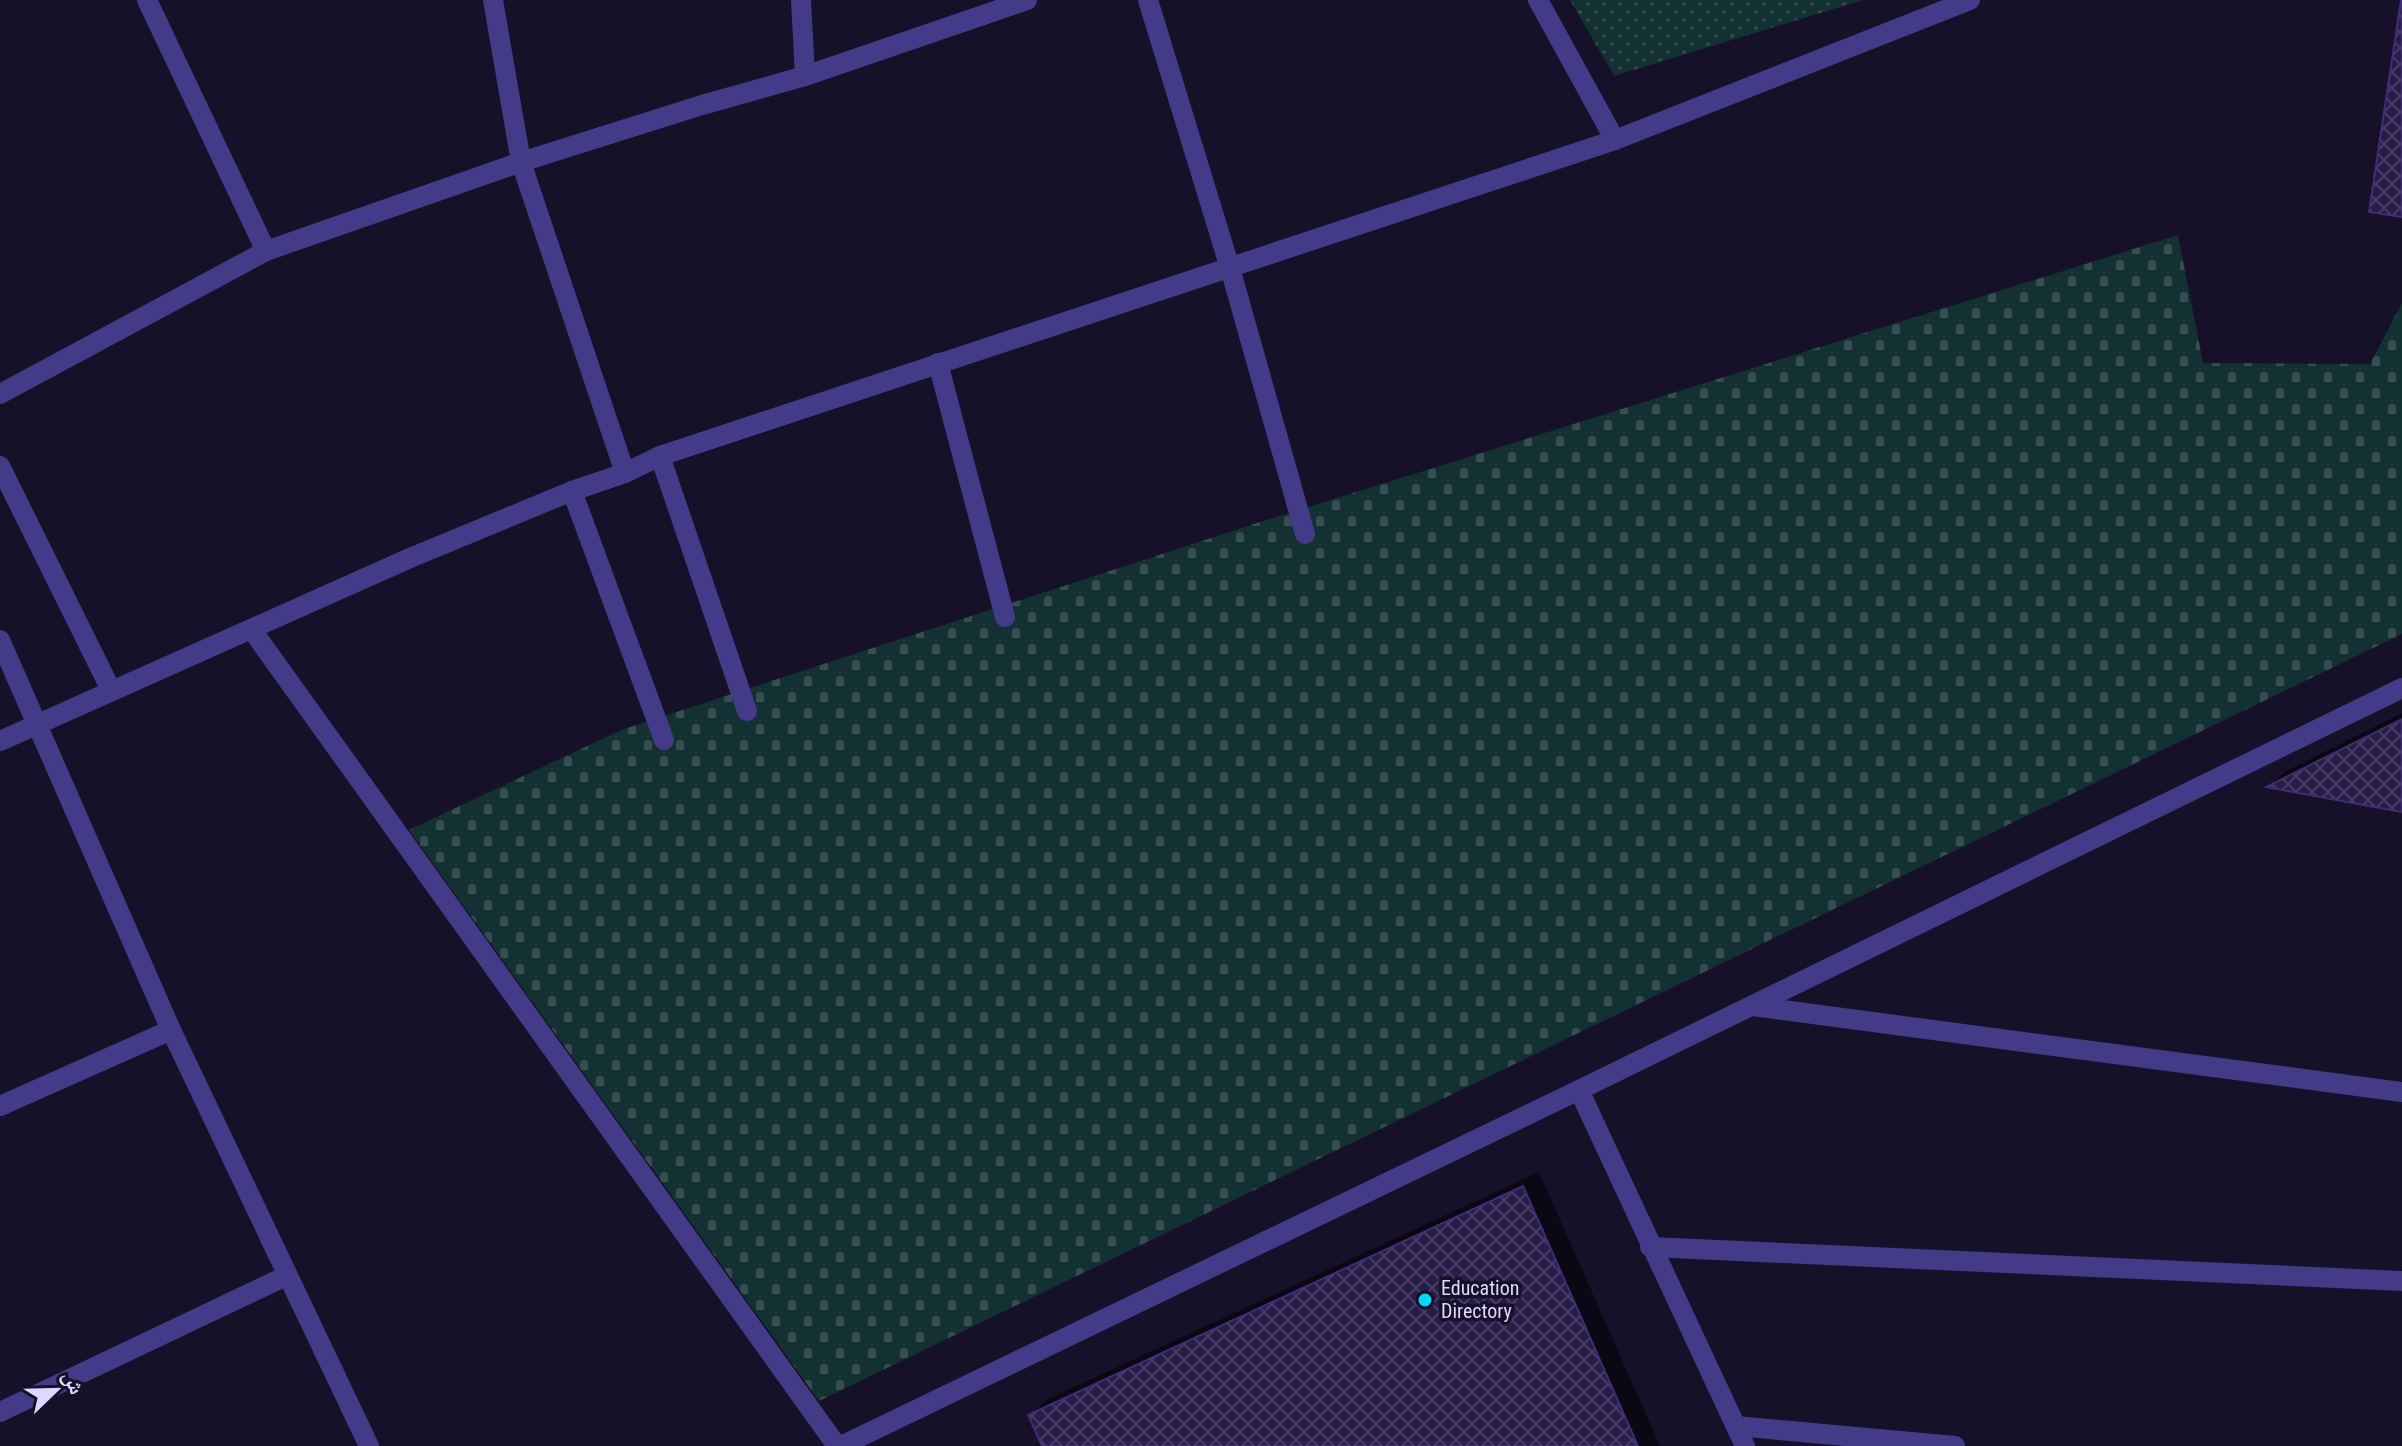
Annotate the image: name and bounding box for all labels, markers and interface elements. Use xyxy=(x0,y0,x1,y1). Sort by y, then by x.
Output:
place label: Education Directory xyxy=(1441,1276,1519,1323)
marker: Education Directory xyxy=(1416,1291,1434,1309)
north arrow xyxy=(16,1350,96,1430)
text: ش xyxy=(57,1367,90,1398)

